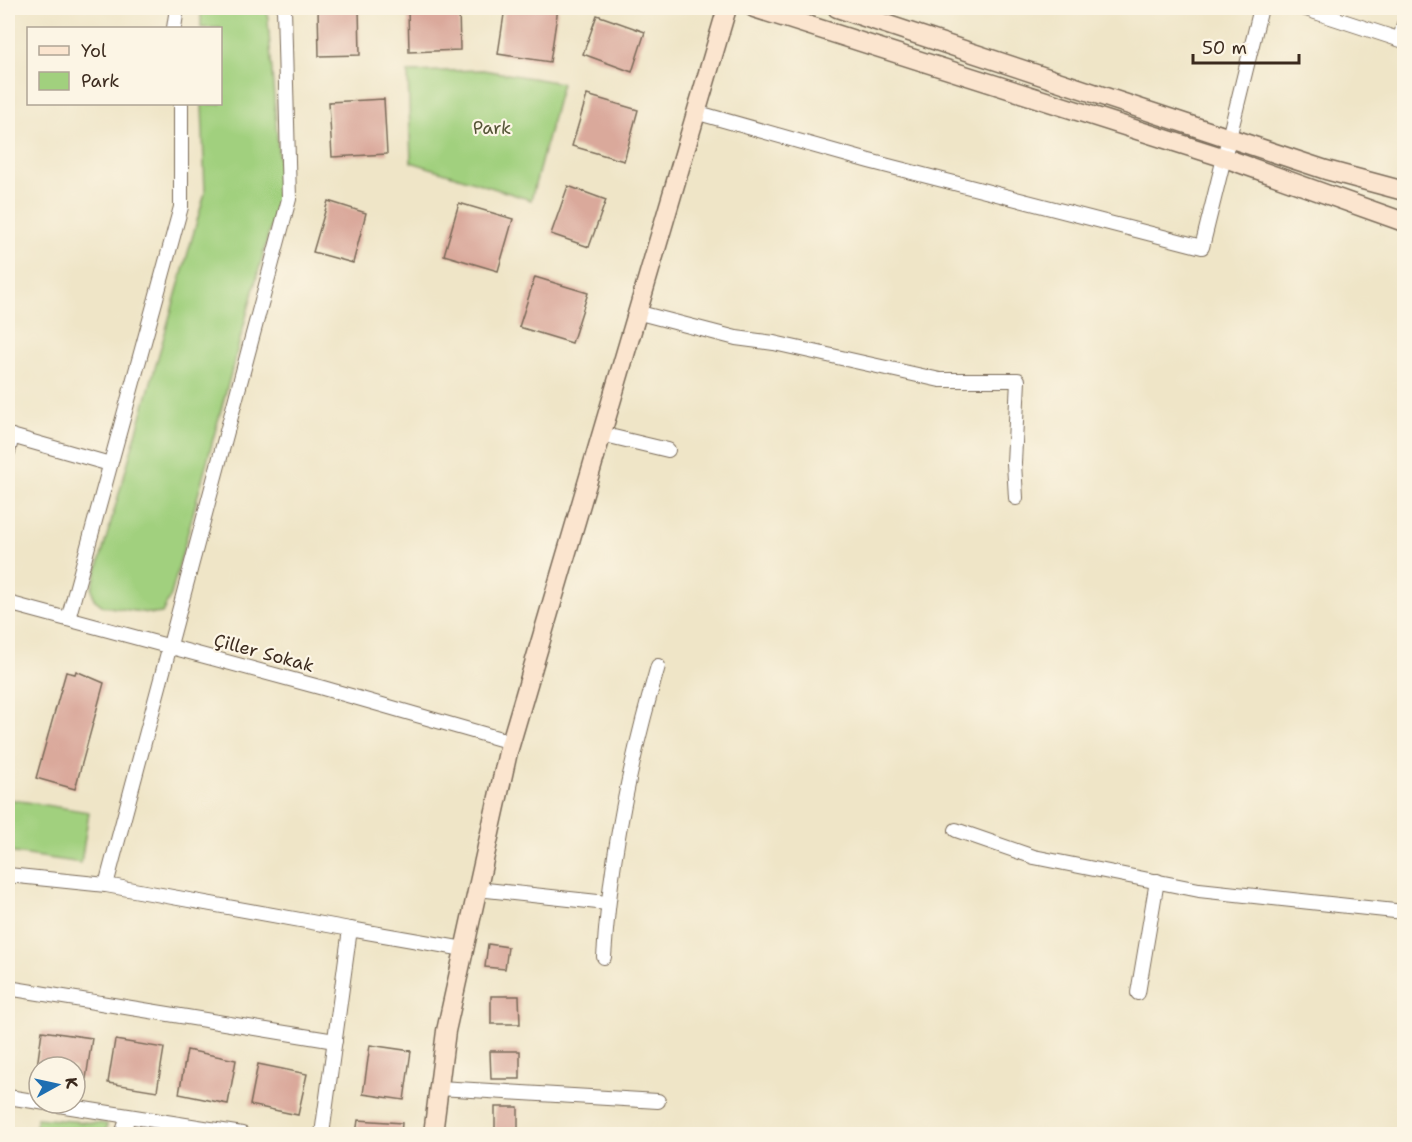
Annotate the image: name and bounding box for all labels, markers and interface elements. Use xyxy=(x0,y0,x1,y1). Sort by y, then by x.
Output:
legend xyxy=(27,27,222,105)
scale bar xyxy=(1193,27,1300,65)
text: 50 m xyxy=(1202,36,1247,60)
text: Yol xyxy=(81,39,107,63)
text: Park xyxy=(81,69,120,93)
park label: Park xyxy=(473,116,511,140)
street label: Çiller Sokak xyxy=(211,628,317,678)
north arrow xyxy=(27,1055,87,1115)
text: K xyxy=(60,1076,83,1090)

